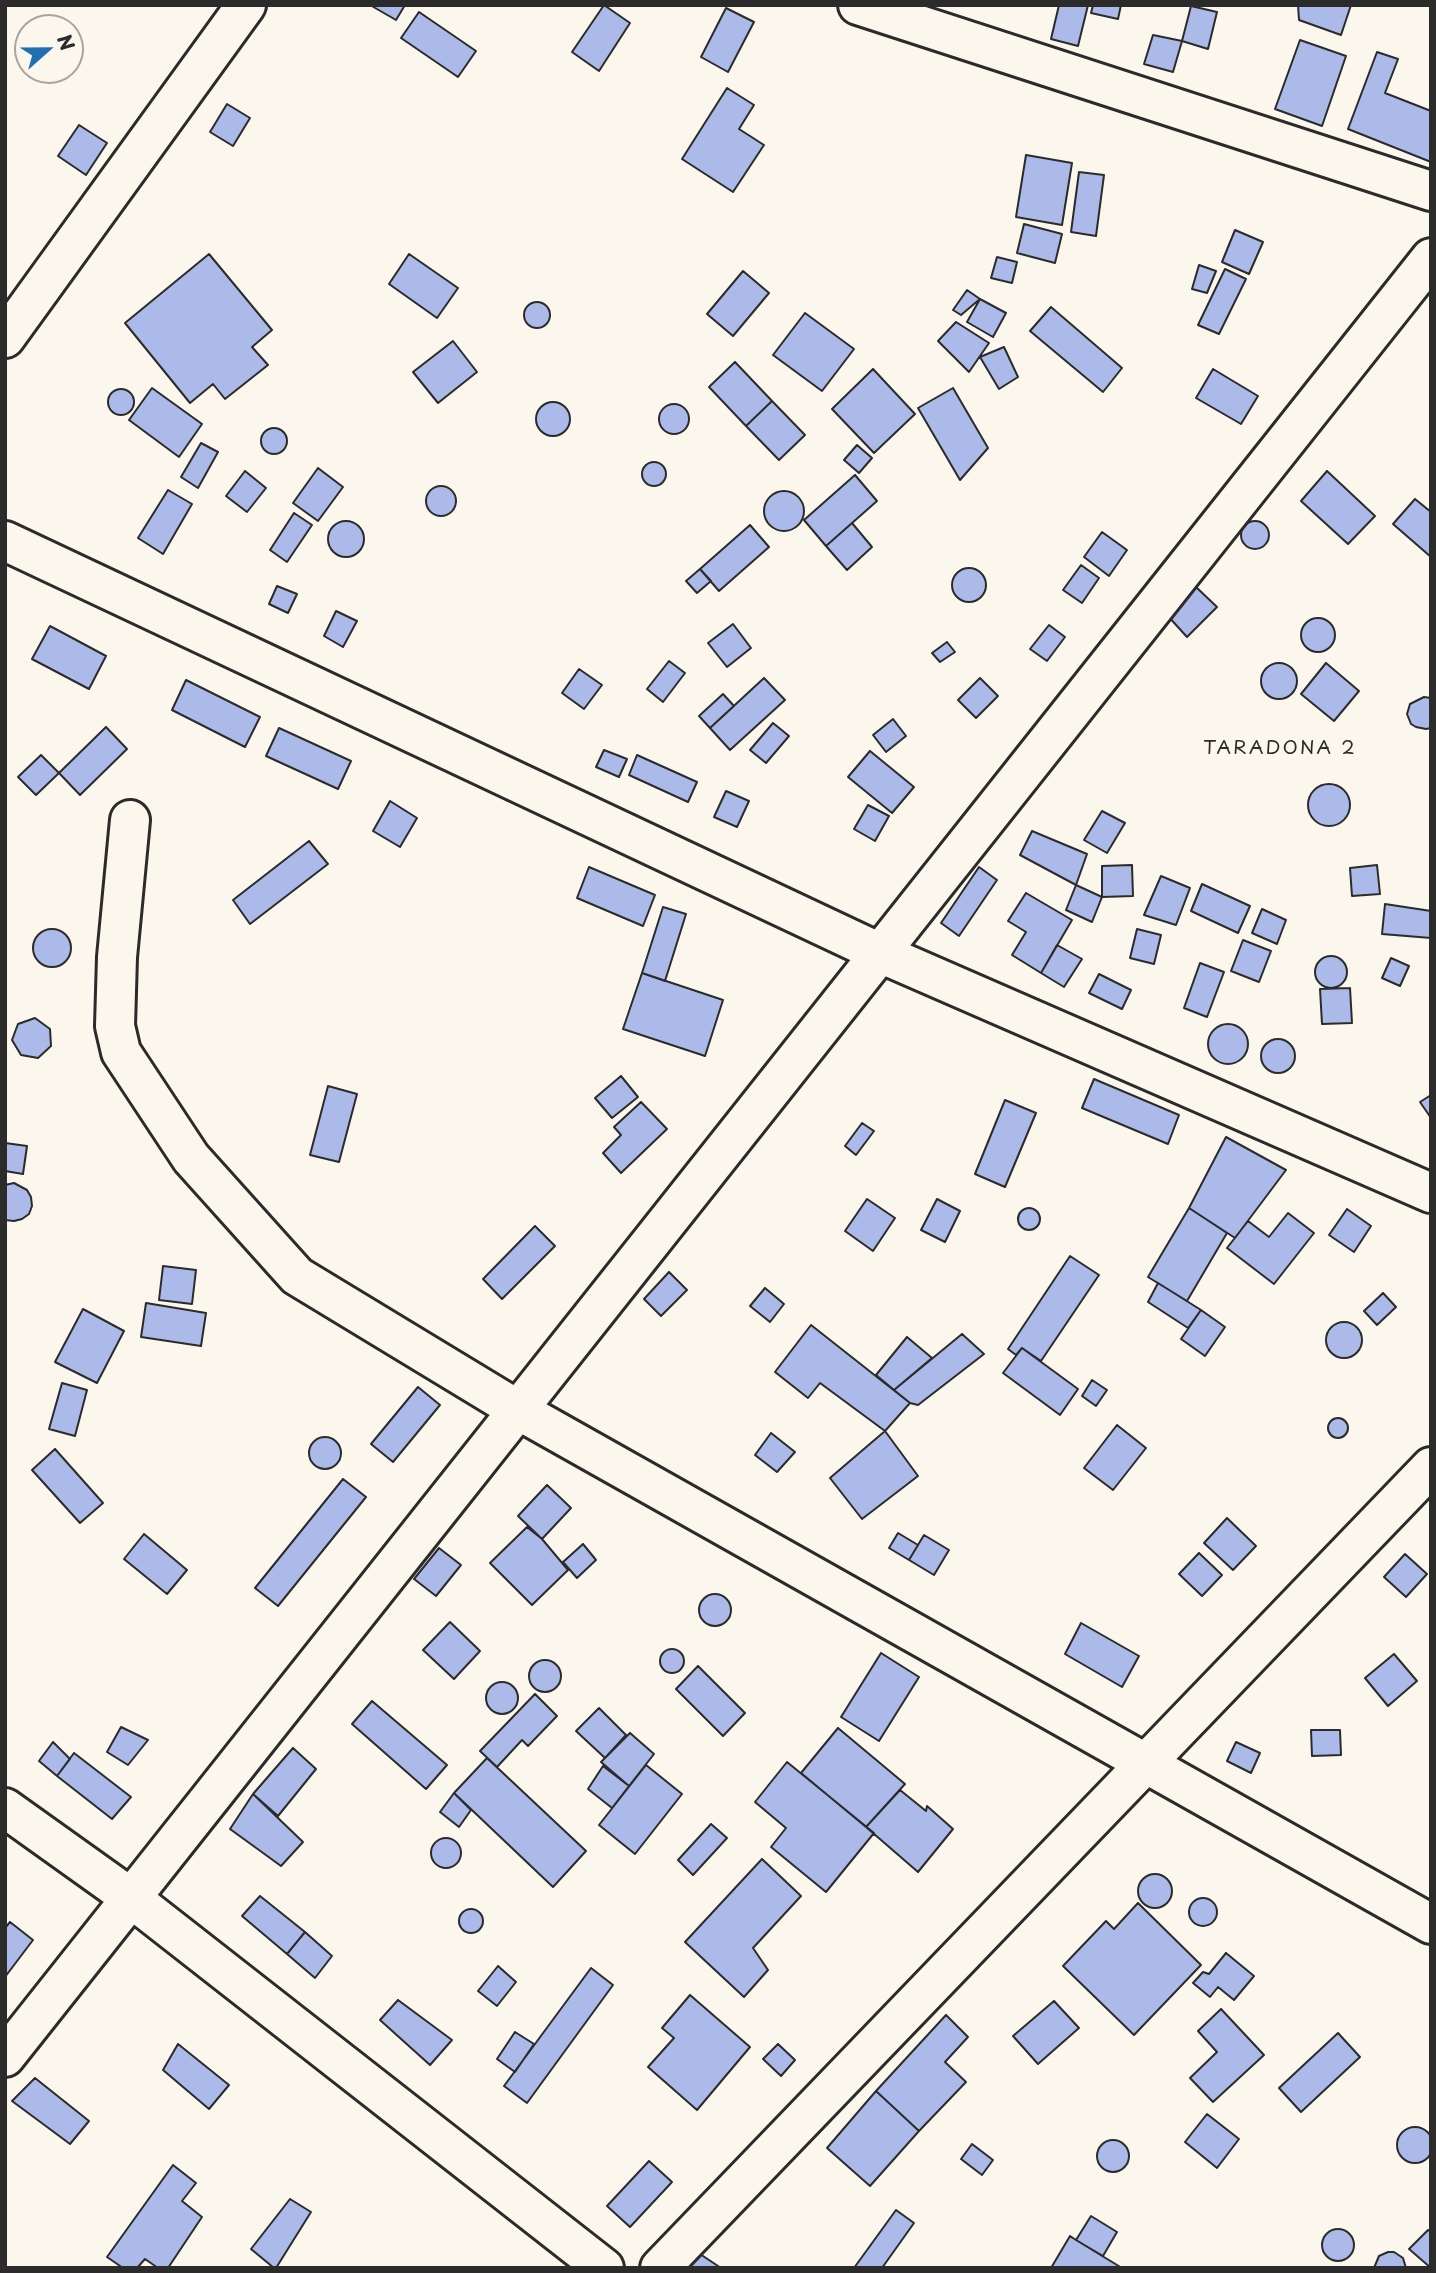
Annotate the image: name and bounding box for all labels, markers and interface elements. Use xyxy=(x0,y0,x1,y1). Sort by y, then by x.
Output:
north arrow xyxy=(14,14,84,84)
text: N xyxy=(51,30,83,54)
district label: TARADONA 2 xyxy=(1206,738,1354,760)

